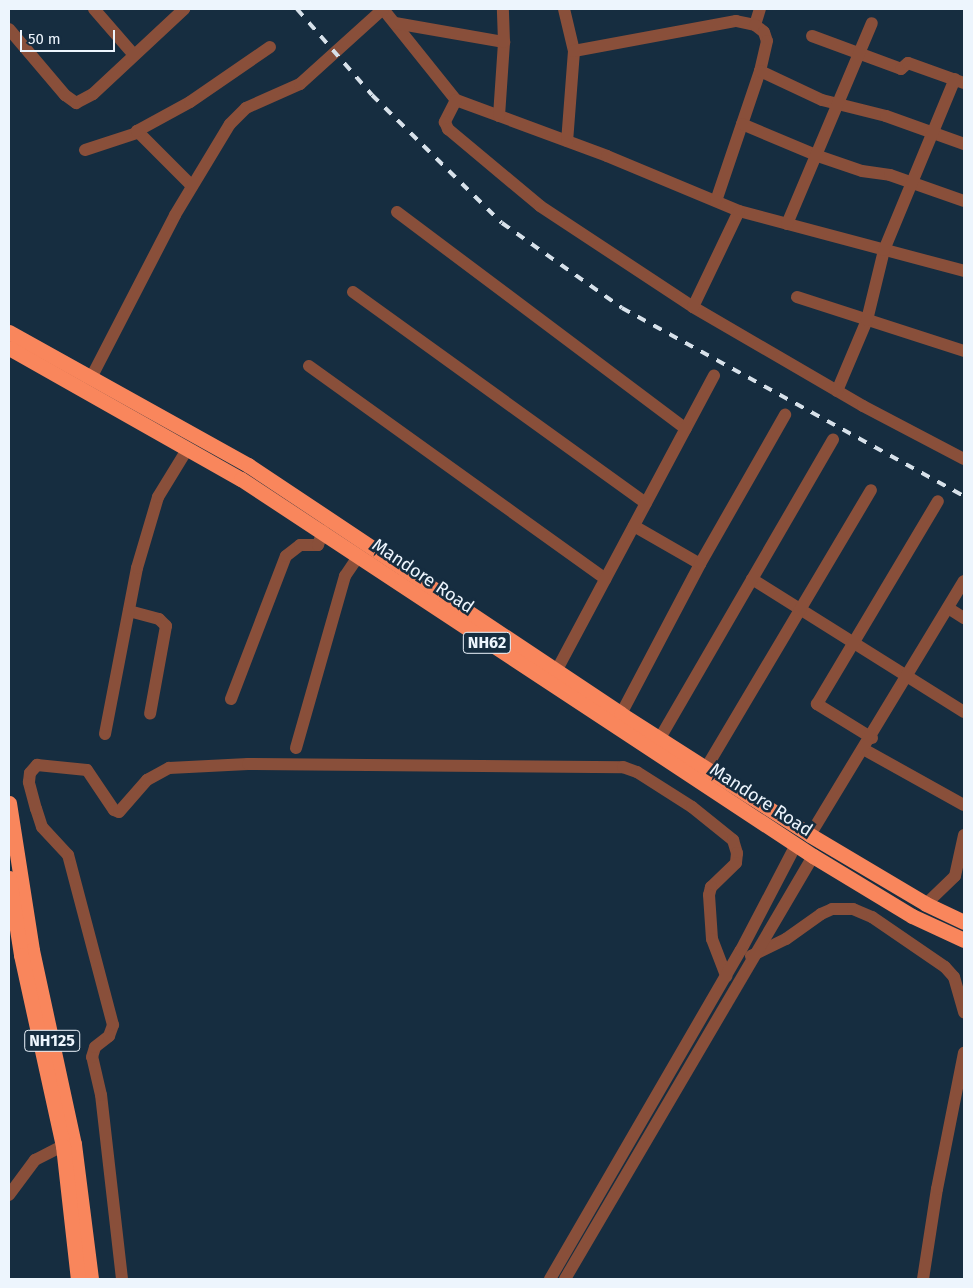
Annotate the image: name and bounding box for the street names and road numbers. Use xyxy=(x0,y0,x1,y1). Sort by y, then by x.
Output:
street label: Mandore Road xyxy=(368,534,478,618)
road number: NH62 xyxy=(462,630,512,656)
street label: Mandore Road xyxy=(706,759,816,841)
road number: NH125 xyxy=(23,1028,81,1054)

